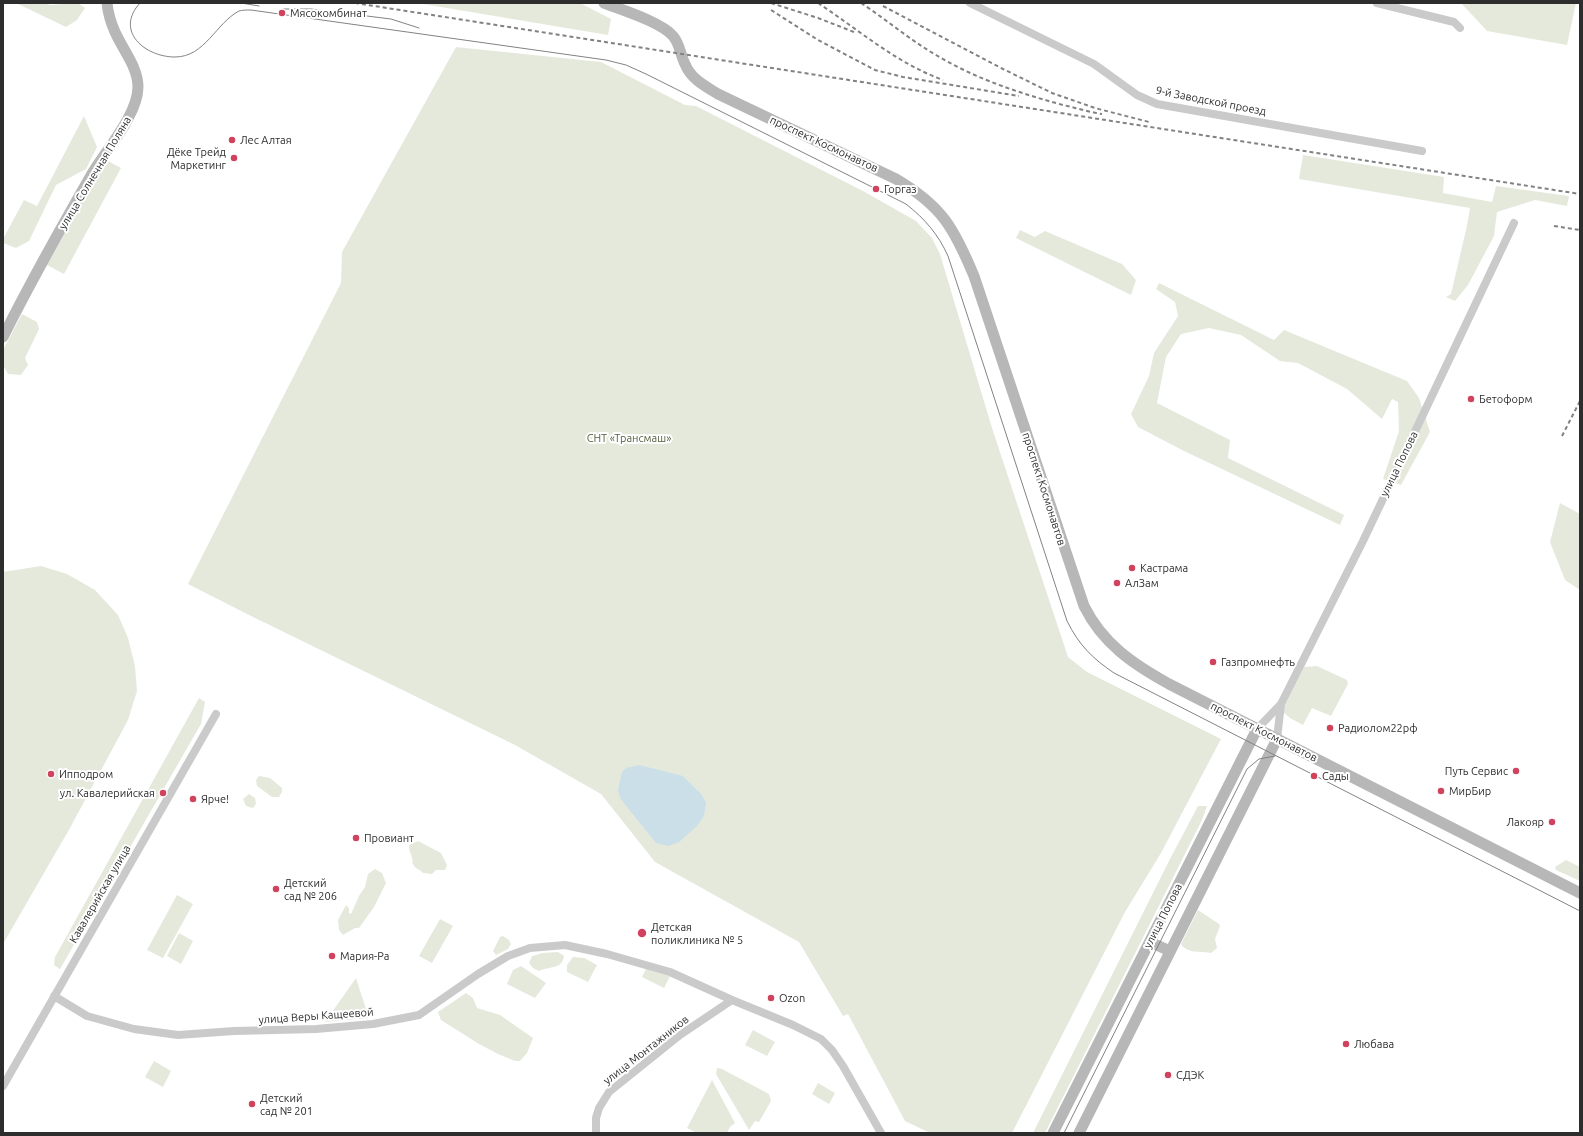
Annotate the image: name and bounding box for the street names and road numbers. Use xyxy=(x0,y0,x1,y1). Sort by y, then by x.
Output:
street label: 9-й Заводской проезд xyxy=(1155,84,1267,118)
street label: проспект Космонавтов xyxy=(768,113,880,175)
street label: улица Солнечная Поляна xyxy=(56,114,134,232)
street label: улица Попова xyxy=(1377,429,1421,499)
street label: проспект Космонавтов xyxy=(1020,431,1068,547)
street label: проспект Космонавтов xyxy=(1208,699,1320,765)
street label: Кавалерийская улица xyxy=(67,843,133,945)
street label: улица Попова xyxy=(1141,881,1185,951)
street label: улица Веры Кащеевой xyxy=(258,1005,374,1027)
street label: улица Монтажников xyxy=(601,1013,691,1087)

